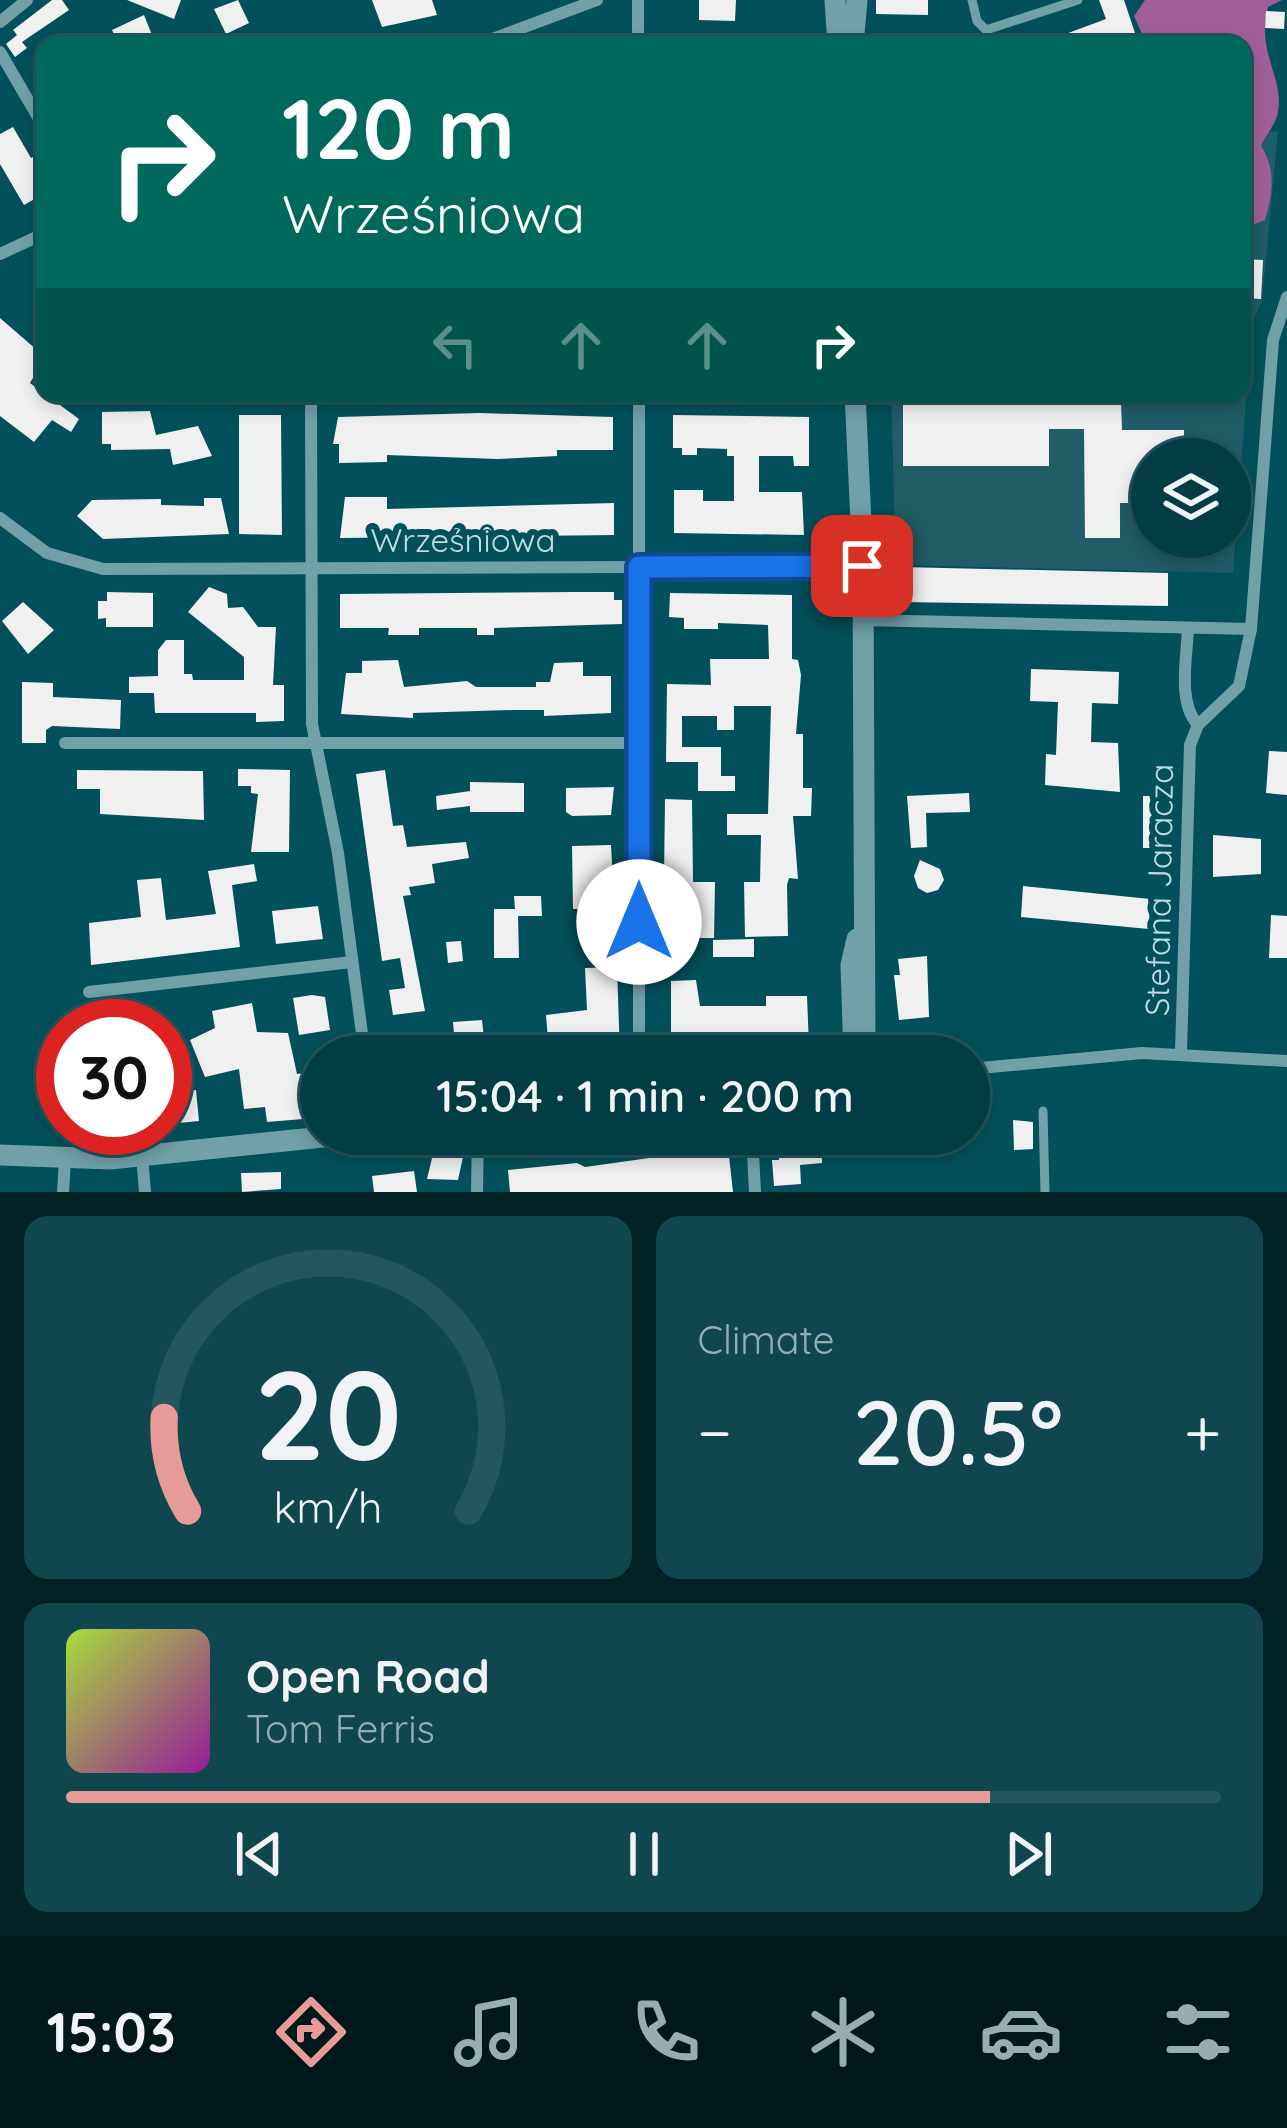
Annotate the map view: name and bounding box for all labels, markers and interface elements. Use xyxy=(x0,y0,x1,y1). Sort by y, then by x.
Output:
text: 120 m xyxy=(282,75,515,180)
icon: right xyxy=(84,84,240,240)
text: Wrześniowa xyxy=(282,179,585,247)
icon: left xyxy=(422,312,488,378)
icon: ahead xyxy=(548,312,614,378)
icon: ahead xyxy=(674,312,740,378)
icon: right xyxy=(800,312,866,378)
map controls xyxy=(1131,438,1251,558)
button: layers xyxy=(1131,438,1251,558)
pin xyxy=(811,515,913,617)
street label: Wrześniowa xyxy=(370,519,556,560)
icon: arrive xyxy=(829,533,895,599)
street label: Stefana Jaracza xyxy=(1136,764,1181,1016)
position arrow xyxy=(576,859,702,985)
speed limit sign: 30 xyxy=(36,999,192,1155)
text: 15:04 · 1 min · 200 m xyxy=(436,1067,854,1123)
text: Climate xyxy=(698,1315,835,1364)
text: 20 xyxy=(254,1335,402,1491)
text: 20.5° xyxy=(853,1375,1063,1488)
text: − xyxy=(698,1390,732,1473)
text: + xyxy=(1184,1390,1221,1473)
text: km/h xyxy=(273,1479,382,1533)
text: Open Road xyxy=(246,1648,490,1704)
text: Tom Ferris xyxy=(246,1704,435,1753)
icon: previous xyxy=(226,1821,292,1887)
icon: pause xyxy=(611,1821,677,1887)
icon: next xyxy=(996,1821,1062,1887)
icon: directions xyxy=(269,1990,353,2074)
icon: music xyxy=(447,1990,531,2074)
icon: phone xyxy=(624,1990,708,2074)
icon: climate xyxy=(801,1990,885,2074)
icon: car xyxy=(979,1990,1063,2074)
icon: filters xyxy=(1156,1990,1240,2074)
text: 15:03 xyxy=(47,1998,176,2066)

